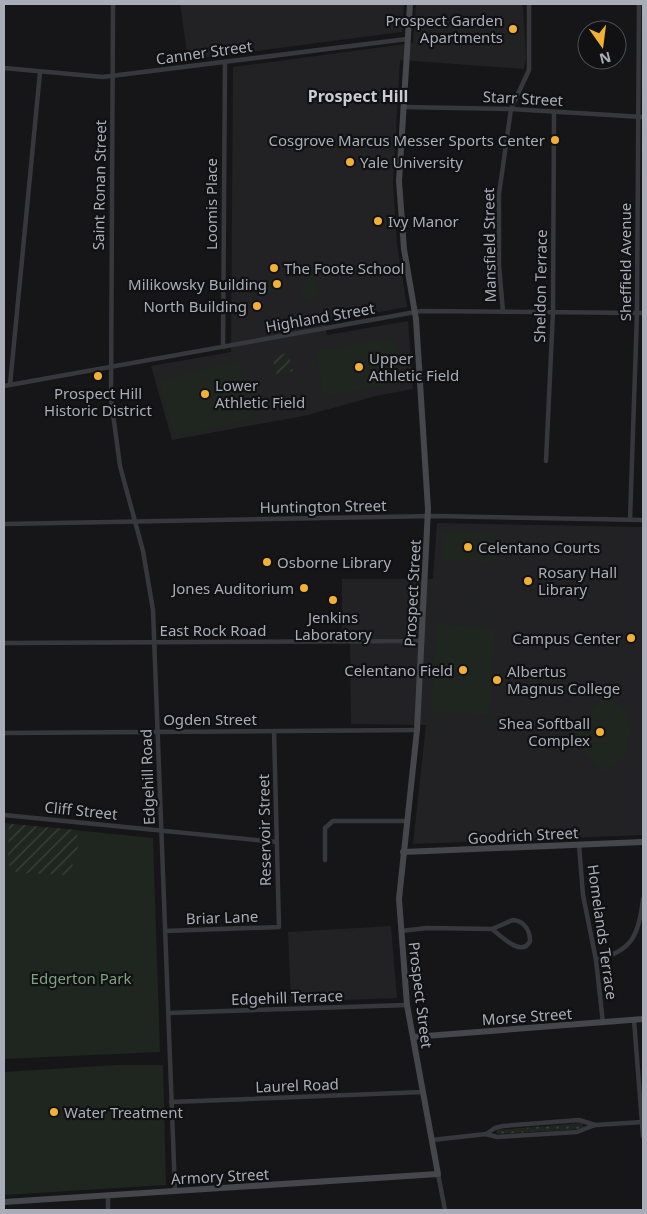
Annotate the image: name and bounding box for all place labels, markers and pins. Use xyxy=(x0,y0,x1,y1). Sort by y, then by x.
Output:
place label: Prospect Garden Apartments xyxy=(385,10,503,47)
marker: Prospect Garden Apartments xyxy=(507,23,519,35)
place label: Cosgrove Marcus Messer Sports Center xyxy=(268,130,545,150)
marker: Cosgrove Marcus Messer Sports Center xyxy=(549,134,561,146)
place label: Yale University xyxy=(360,152,463,172)
marker: Yale University xyxy=(344,156,356,168)
place label: Ivy Manor xyxy=(388,211,459,231)
marker: Ivy Manor xyxy=(372,215,384,227)
place label: The Foote School xyxy=(284,258,404,278)
marker: The Foote School xyxy=(268,262,280,274)
place label: Milikowsky Building xyxy=(128,274,267,294)
marker: Milikowsky Building xyxy=(271,278,283,290)
place label: North Building xyxy=(143,296,247,316)
marker: North Building xyxy=(251,300,263,312)
place label: Upper Athletic Field xyxy=(369,348,459,385)
marker: Upper Athletic Field xyxy=(353,361,365,373)
marker: Prospect Hill Historic District xyxy=(92,370,104,382)
place label: Lower Athletic Field xyxy=(215,375,305,412)
place label: Prospect Hill Historic District xyxy=(44,383,153,420)
marker: Lower Athletic Field xyxy=(199,388,211,400)
place label: Celentano Courts xyxy=(478,537,600,557)
marker: Celentano Courts xyxy=(462,541,474,553)
place label: Osborne Library xyxy=(277,552,391,572)
marker: Osborne Library xyxy=(261,556,273,568)
place label: Rosary Hall Library xyxy=(538,562,617,599)
marker: Rosary Hall Library xyxy=(522,575,534,587)
place label: Jones Auditorium xyxy=(170,578,294,598)
marker: Jones Auditorium xyxy=(298,582,310,594)
marker: Jenkins Laboratory xyxy=(327,594,339,606)
place label: Jenkins Laboratory xyxy=(294,607,372,644)
place label: Campus Center xyxy=(512,628,621,648)
marker: Campus Center xyxy=(625,632,637,644)
place label: Celentano Field xyxy=(344,660,453,680)
place label: Albertus Magnus College xyxy=(507,661,620,698)
marker: Celentano Field xyxy=(457,664,469,676)
marker: Albertus Magnus College xyxy=(491,674,503,686)
place label: Shea Softball Complex xyxy=(498,713,590,750)
marker: Shea Softball Complex xyxy=(594,726,606,738)
place label: Water Treatment xyxy=(64,1102,184,1122)
marker: Water Treatment xyxy=(48,1106,60,1118)

